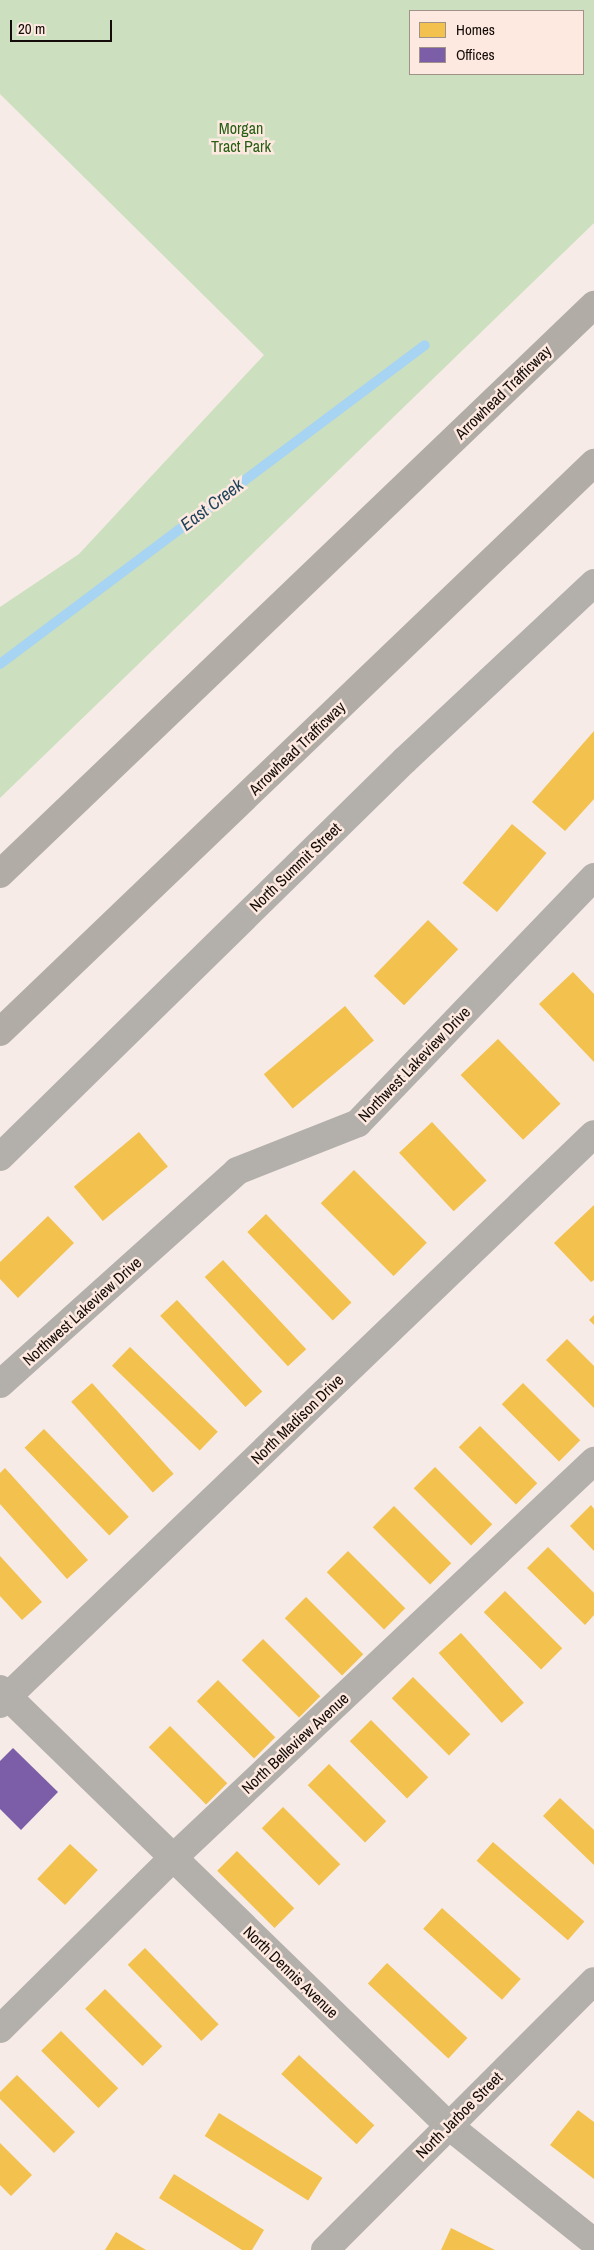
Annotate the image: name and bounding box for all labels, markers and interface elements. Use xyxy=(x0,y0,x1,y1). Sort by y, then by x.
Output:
scale bar xyxy=(12,10,115,42)
legend xyxy=(409,10,584,75)
text: 20 m xyxy=(18,18,45,39)
text: Homes xyxy=(456,19,495,40)
text: Offices xyxy=(456,44,495,65)
park label: Morgan Tract Park xyxy=(211,118,271,156)
street label: Arrowhead Trafficway xyxy=(451,341,555,443)
water label: East Creek xyxy=(176,474,248,536)
street label: Arrowhead Trafficway xyxy=(245,697,349,799)
street label: North Summit Street xyxy=(245,819,345,915)
street label: Northwest Lakeview Drive xyxy=(354,1002,474,1126)
street label: Northwest Lakeview Drive xyxy=(19,1253,145,1369)
street label: North Madison Drive xyxy=(247,1370,347,1468)
street label: North Belleview Avenue xyxy=(237,1688,353,1798)
street label: North Dennis Avenue xyxy=(239,1922,343,2022)
street label: North Jarboe Street xyxy=(412,2068,506,2162)

